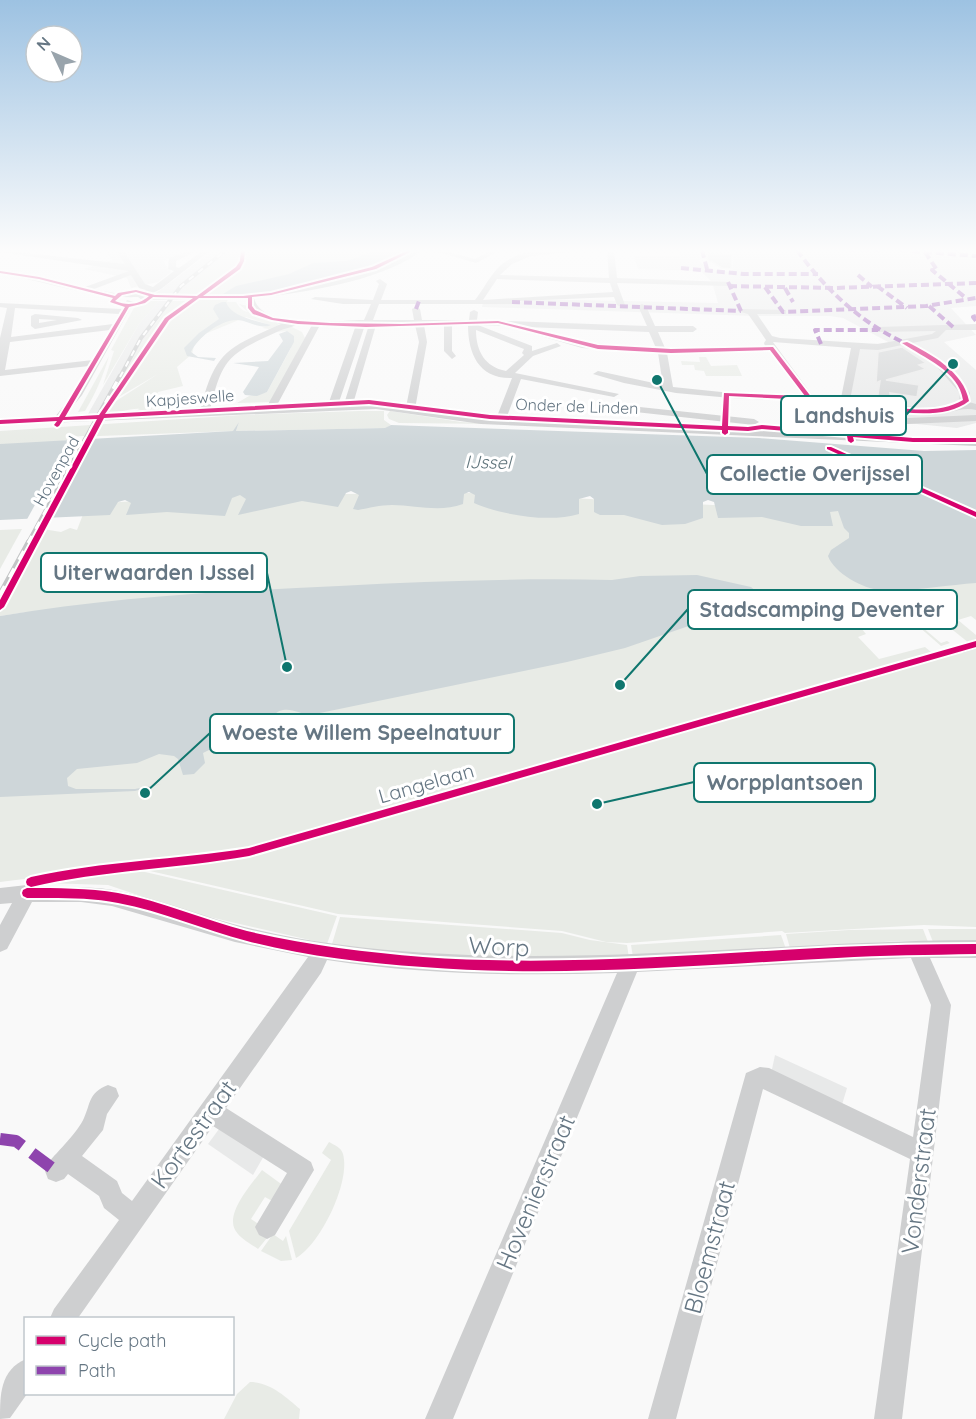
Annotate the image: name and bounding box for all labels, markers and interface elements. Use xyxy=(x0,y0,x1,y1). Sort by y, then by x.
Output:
north arrow xyxy=(24,24,84,84)
text: N xyxy=(32,32,54,55)
street label: Kapjeswelle xyxy=(145,385,235,411)
street label: Onder de Linden xyxy=(515,394,639,418)
callout: Landshuis xyxy=(781,396,906,435)
text: Landshuis xyxy=(794,402,894,428)
street label: Hovenpad xyxy=(29,433,83,509)
water label: IJssel xyxy=(465,450,513,474)
callout: Collectie Overijssel xyxy=(707,455,922,494)
text: Collectie Overijssel xyxy=(720,460,910,486)
callout: Uiterwaarden IJssel xyxy=(41,553,267,592)
text: Uiterwaarden IJssel xyxy=(53,559,255,585)
callout: Stadscamping Deventer xyxy=(688,590,957,629)
text: Stadscamping Deventer xyxy=(699,596,945,622)
callout: Woeste Willem Speelnatuur xyxy=(210,714,514,753)
text: Woeste Willem Speelnatuur xyxy=(222,719,502,745)
street label: Langelaan xyxy=(375,757,477,809)
callout: Worpplantsoen xyxy=(694,763,875,802)
text: Worpplantsoen xyxy=(707,769,863,795)
street label: Worp xyxy=(468,929,530,963)
street label: Kortestraat xyxy=(144,1074,242,1194)
street label: Vonderstraat xyxy=(894,1106,942,1256)
street label: Hovenierstraat xyxy=(489,1110,581,1274)
street label: Bloemstraat xyxy=(677,1177,741,1317)
legend xyxy=(24,1317,234,1395)
text: Cycle path xyxy=(78,1329,166,1352)
text: Path xyxy=(78,1359,116,1382)

